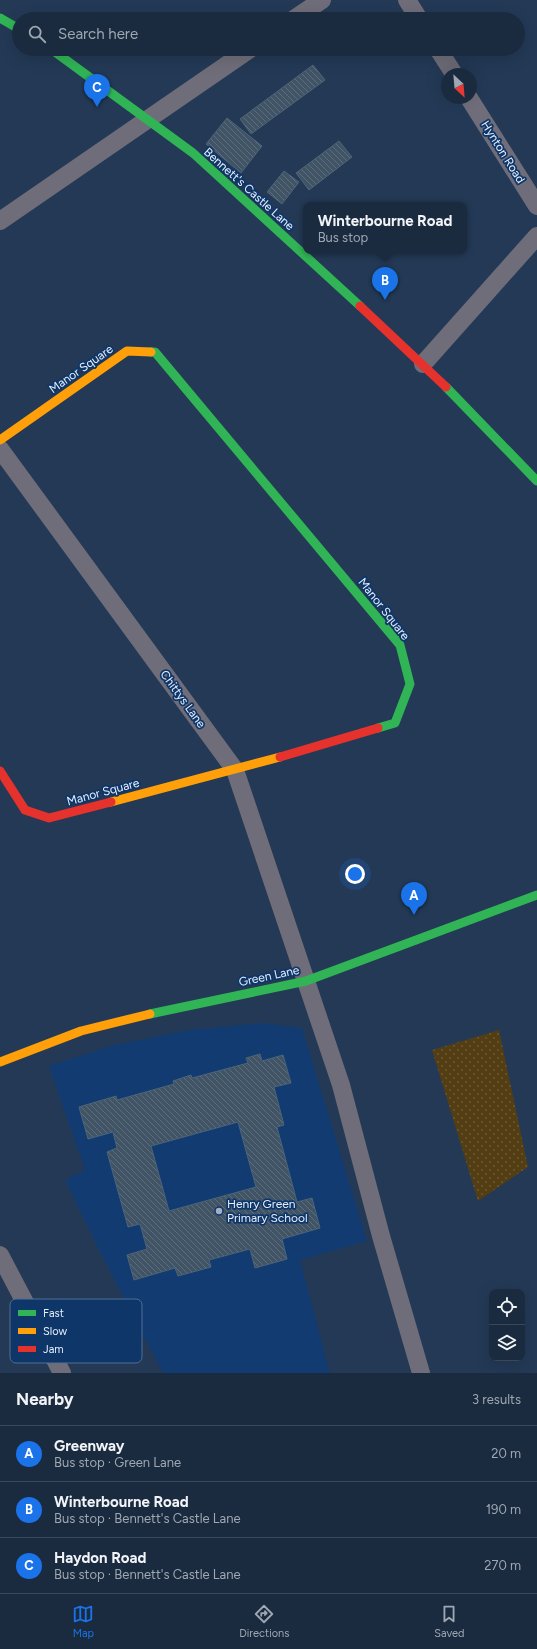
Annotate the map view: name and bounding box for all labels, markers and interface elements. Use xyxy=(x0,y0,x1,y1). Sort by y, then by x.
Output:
search box xyxy=(12,12,525,56)
icon: search xyxy=(26,23,48,45)
text: Search here xyxy=(58,25,138,43)
north arrow xyxy=(441,68,477,104)
pin: C xyxy=(84,74,110,107)
street label: Hynton Road xyxy=(478,118,528,186)
street label: Bennett's Castle Lane xyxy=(201,145,297,233)
popup xyxy=(303,202,467,254)
text: Winterbourne Road xyxy=(318,212,452,230)
text: Bus stop xyxy=(318,230,368,245)
pin: B xyxy=(372,267,398,300)
street label: Manor Square xyxy=(46,342,116,396)
street label: Manor Square xyxy=(355,575,413,643)
street label: Chittys Lane xyxy=(157,668,209,731)
street label: Manor Square xyxy=(65,775,141,808)
your location xyxy=(345,864,365,884)
pin: A xyxy=(401,882,427,915)
street label: Green Lane xyxy=(237,963,301,989)
place label: Henry Green Primary School xyxy=(227,1197,308,1225)
marker: Henry Green Primary School xyxy=(214,1206,224,1216)
map controls xyxy=(489,1289,525,1361)
button: locate xyxy=(489,1289,525,1325)
legend xyxy=(10,1299,142,1363)
text: Fast xyxy=(43,1307,64,1320)
text: Slow xyxy=(43,1325,67,1338)
button: layers xyxy=(489,1325,525,1361)
text: Jam xyxy=(43,1343,64,1356)
text: Nearby xyxy=(16,1389,74,1409)
text: 3 results xyxy=(472,1392,521,1407)
text: Greenway xyxy=(54,1437,124,1455)
text: A xyxy=(24,1446,34,1461)
text: 20 m xyxy=(491,1446,521,1461)
text: Bus stop · Green Lane xyxy=(54,1455,181,1470)
text: Winterbourne Road xyxy=(54,1493,189,1511)
text: B xyxy=(25,1502,33,1517)
text: 190 m xyxy=(486,1502,521,1517)
text: Bus stop · Bennett's Castle Lane xyxy=(54,1511,241,1526)
text: Haydon Road xyxy=(54,1549,146,1567)
text: C xyxy=(24,1558,34,1573)
text: 270 m xyxy=(484,1558,521,1573)
text: Bus stop · Bennett's Castle Lane xyxy=(54,1567,241,1582)
tab: Map xyxy=(72,1603,94,1640)
tab: Directions xyxy=(239,1603,289,1640)
tab: Saved xyxy=(434,1603,465,1640)

